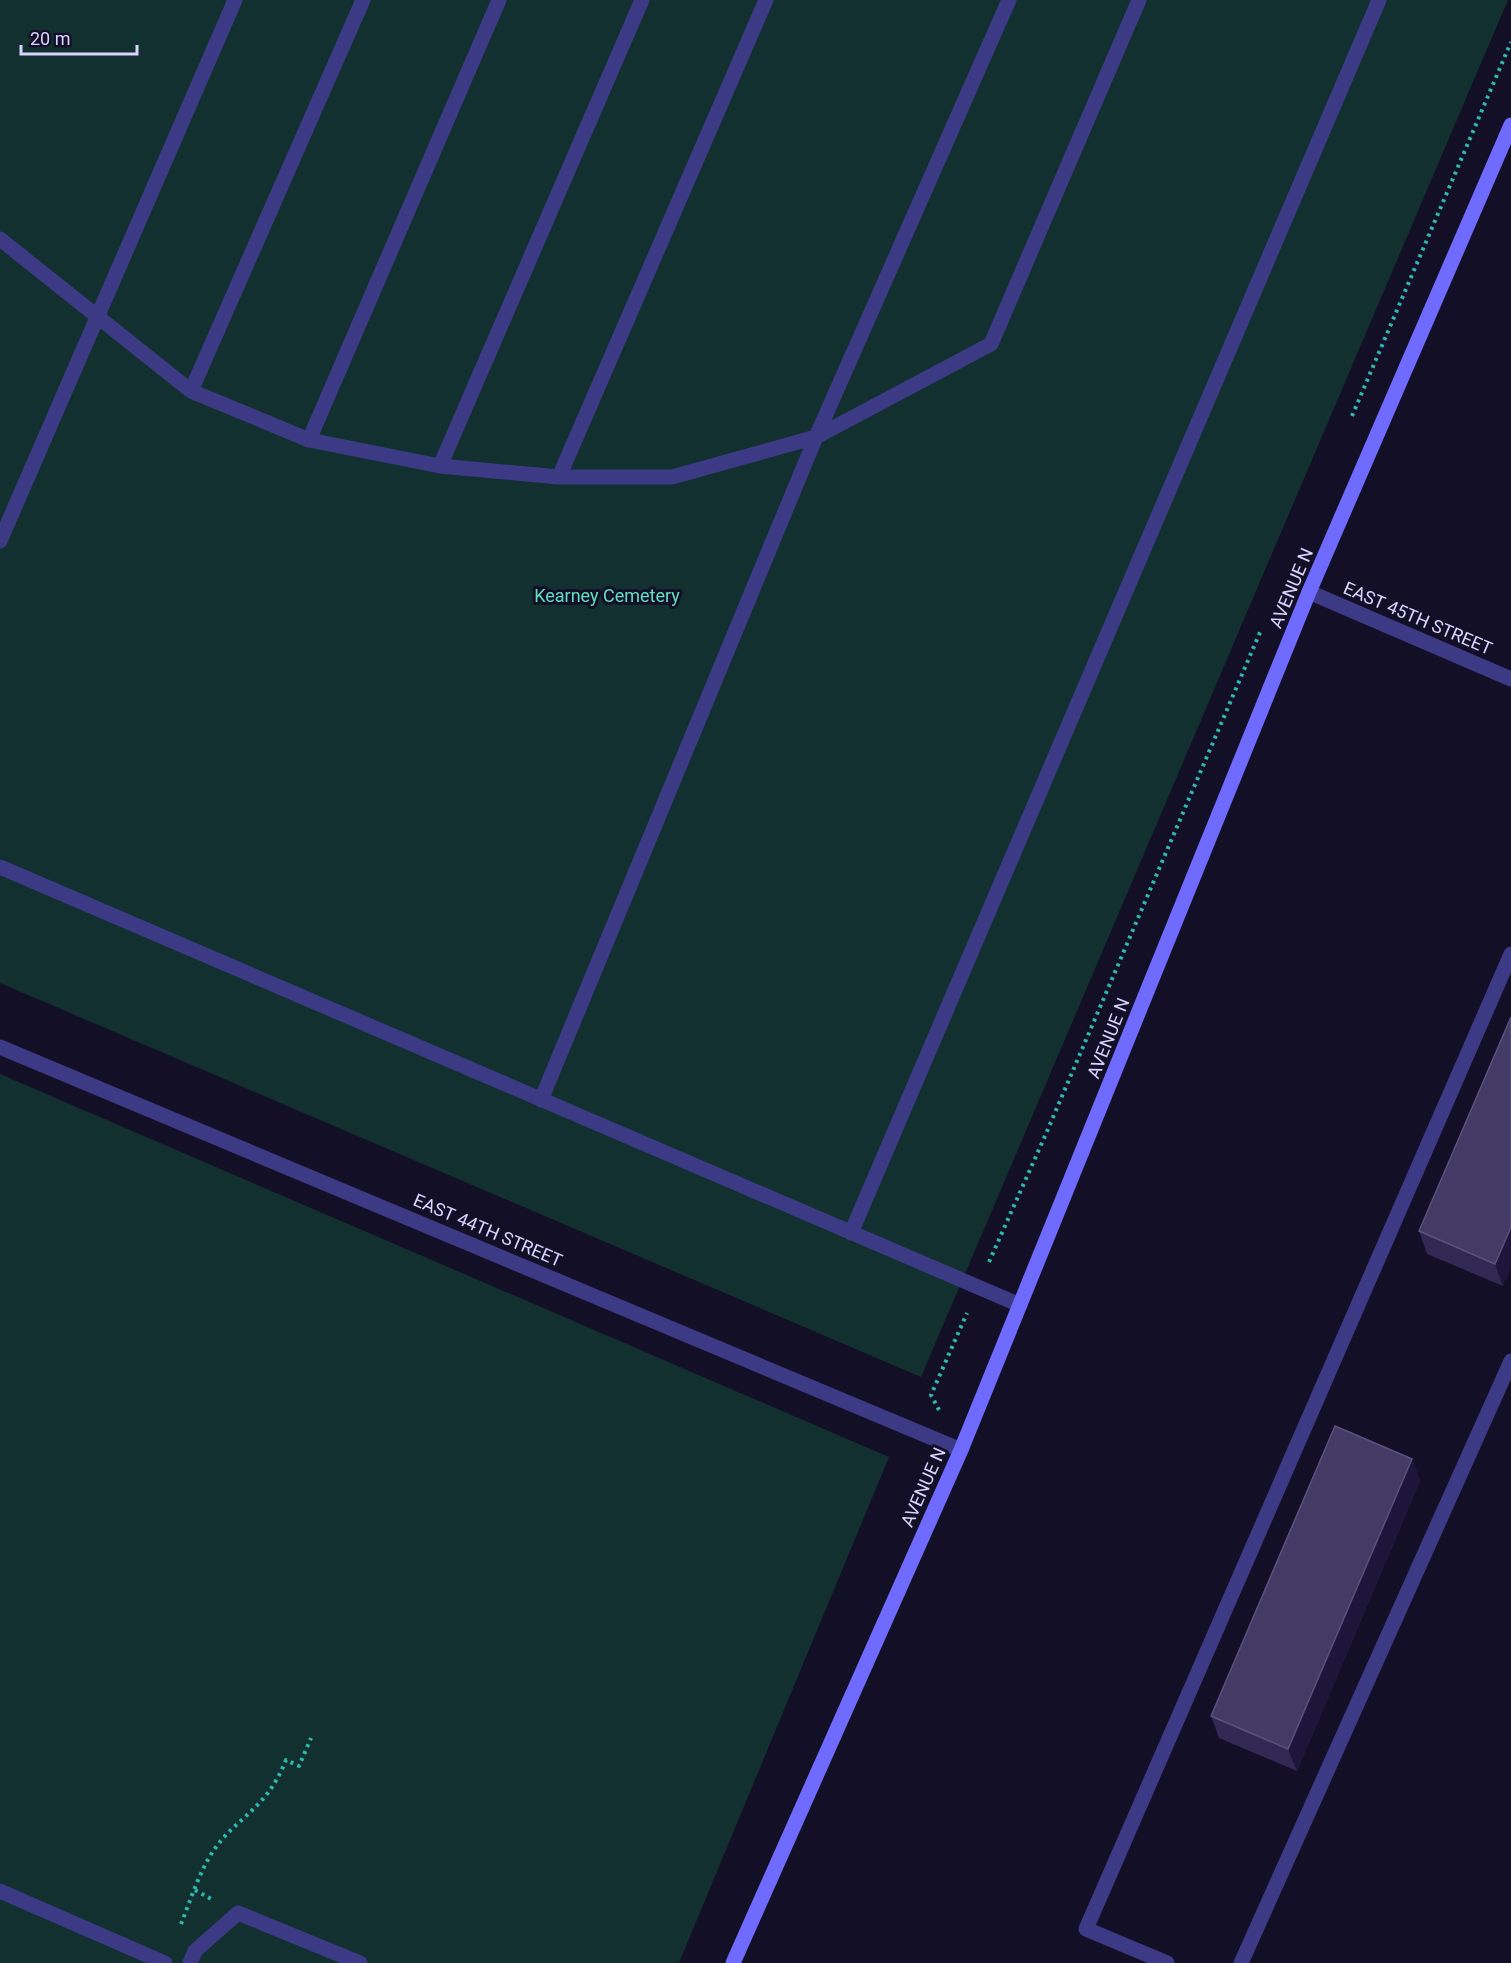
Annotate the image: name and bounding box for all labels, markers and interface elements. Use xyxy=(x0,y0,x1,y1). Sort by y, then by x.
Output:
scale bar xyxy=(21,18,136,56)
text: 20 m xyxy=(30,28,70,49)
street label: AVENUE N xyxy=(1265,545,1317,631)
street label: EAST 45TH STREET xyxy=(1340,577,1496,659)
park label: Kearney Cemetery xyxy=(534,585,680,606)
street label: AVENUE N xyxy=(1082,995,1134,1081)
street label: EAST 44TH STREET xyxy=(410,1189,566,1271)
street label: AVENUE N xyxy=(896,1444,950,1530)

